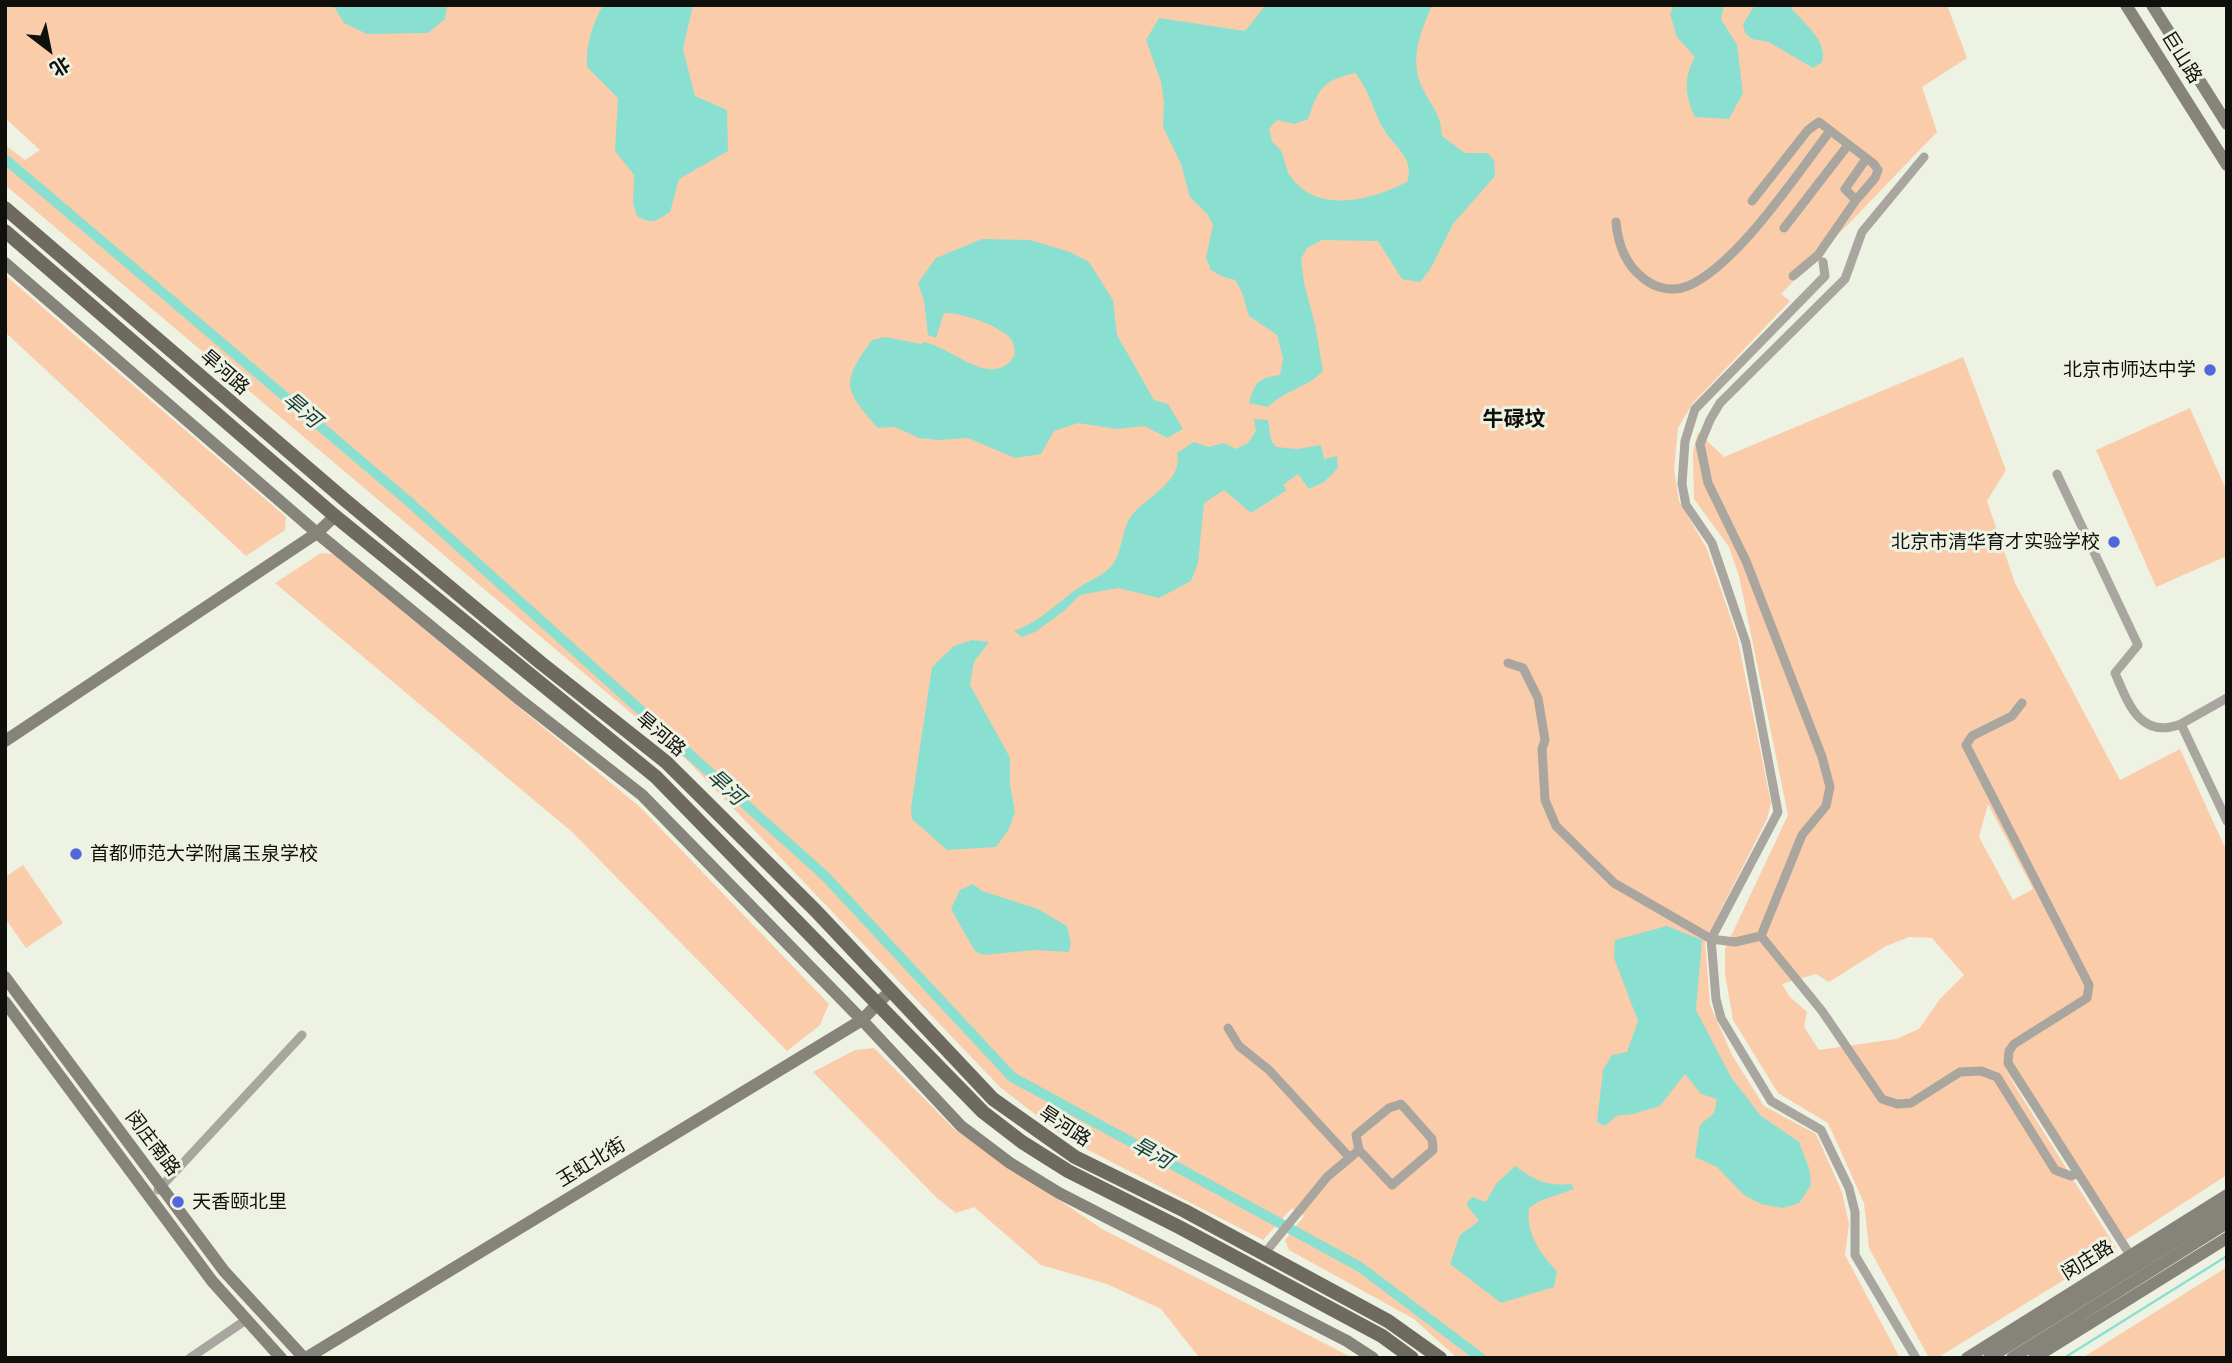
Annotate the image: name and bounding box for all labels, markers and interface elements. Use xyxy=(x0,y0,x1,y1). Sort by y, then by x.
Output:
north arrow xyxy=(14,14,84,84)
street label: 巨山路 xyxy=(2157,27,2207,87)
text: 北 xyxy=(46,52,75,82)
street label: 旱河路 xyxy=(196,345,254,399)
place label: 北京市师达中学 xyxy=(2063,359,2196,381)
marker: 北京市师达中学 xyxy=(2202,362,2218,378)
water label: 旱河 xyxy=(278,387,326,433)
district label: 牛碌坟 xyxy=(1483,406,1545,432)
place label: 北京市清华育才实验学校 xyxy=(1891,531,2100,553)
marker: 北京市清华育才实验学校 xyxy=(2106,534,2122,550)
street label: 旱河路 xyxy=(632,707,690,761)
water label: 旱河 xyxy=(702,764,750,810)
place label: 首都师范大学附属玉泉学校 xyxy=(90,843,318,865)
marker: 首都师范大学附属玉泉学校 xyxy=(68,846,84,862)
street label: 旱河路 xyxy=(1035,1101,1095,1151)
street label: 闵庄南路 xyxy=(121,1106,185,1180)
water label: 旱河 xyxy=(1128,1132,1176,1174)
street label: 玉虹北街 xyxy=(553,1133,629,1191)
place label: 天香颐北里 xyxy=(192,1191,287,1213)
marker: 天香颐北里 xyxy=(170,1194,186,1210)
street label: 闵庄路 xyxy=(2057,1235,2117,1285)

